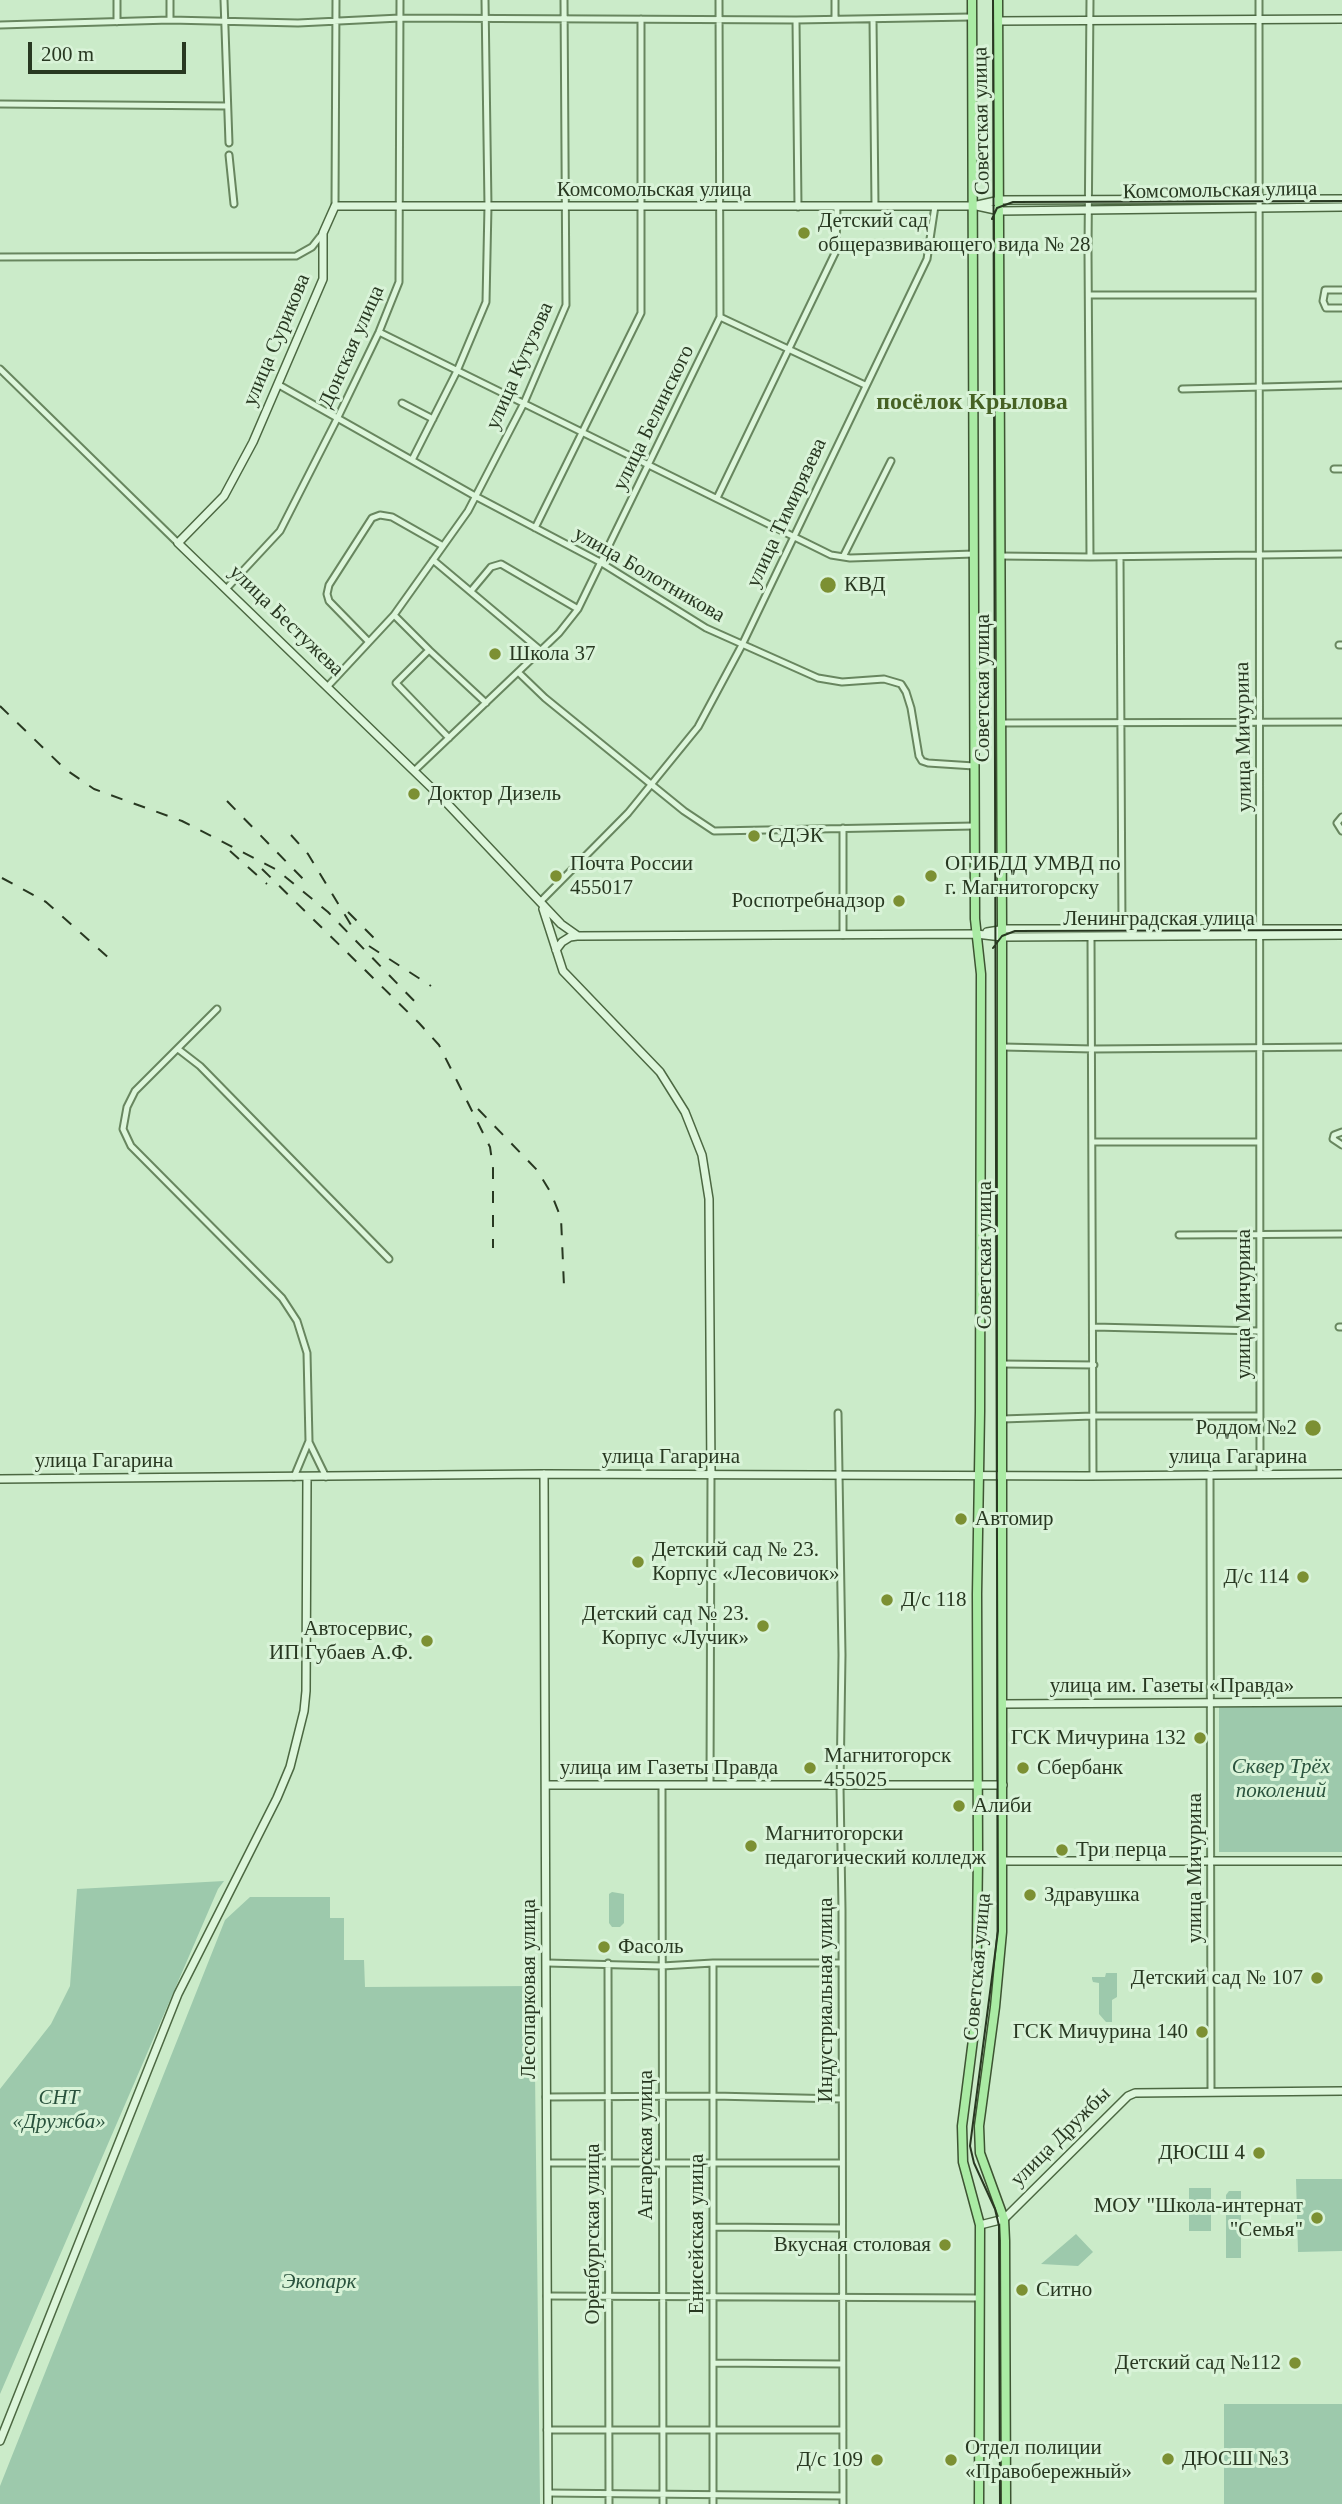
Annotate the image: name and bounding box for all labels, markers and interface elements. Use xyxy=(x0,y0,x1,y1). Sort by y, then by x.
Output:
scale bar xyxy=(32,28,189,72)
text: 200 m xyxy=(41,42,94,66)
street label: Советская улица xyxy=(968,47,996,195)
street label: Комсомольская улица xyxy=(557,177,751,203)
street label: Комсомольская улица xyxy=(1122,177,1318,205)
place label: Детский сад общеразвивающего вида № 28 xyxy=(818,208,1091,258)
marker: Детский сад общеразвивающего вида № 28 xyxy=(796,225,812,241)
street label: улица Сурикова xyxy=(238,270,316,410)
street label: Донская улица xyxy=(314,282,390,412)
street label: улица Кутузова xyxy=(481,298,559,434)
street label: улица Белинского xyxy=(608,341,700,495)
district label: посёлок Крылова xyxy=(876,389,1068,417)
street label: улица Тимирязева xyxy=(741,434,833,592)
street label: улица Болотникова xyxy=(569,522,729,628)
street label: улица Бестужева xyxy=(223,560,349,682)
place label: КВД xyxy=(844,572,886,598)
marker: КВД xyxy=(818,575,838,595)
street label: Советская улица xyxy=(970,614,996,762)
place label: Школа 37 xyxy=(509,641,596,667)
marker: Школа 37 xyxy=(487,646,503,662)
street label: улица Мичурина xyxy=(1230,662,1258,812)
place label: Доктор Дизель xyxy=(428,781,561,807)
marker: Доктор Дизель xyxy=(406,786,422,802)
place label: СДЭК xyxy=(768,823,824,849)
marker: СДЭК xyxy=(746,828,762,844)
place label: Почта России 455017 xyxy=(570,851,693,901)
place label: ОГИБДД УМВД по г. Магнитогорску xyxy=(945,851,1121,901)
marker: Почта России 455017 xyxy=(548,868,564,884)
marker: ОГИБДД УМВД по г. Магнитогорску xyxy=(923,868,939,884)
place label: Роспотребнадзор xyxy=(731,888,885,914)
marker: Роспотребнадзор xyxy=(891,893,907,909)
street label: Ленинградская улица xyxy=(1063,906,1255,932)
street label: Советская улица xyxy=(972,1181,998,1329)
street label: улица Мичурина xyxy=(1231,1229,1257,1379)
place label: Роддом №2 xyxy=(1195,1415,1297,1441)
marker: Роддом №2 xyxy=(1303,1418,1323,1438)
street label: улица Гагарина xyxy=(602,1444,740,1470)
street label: улица Гагарина xyxy=(1169,1444,1307,1470)
street label: улица Гагарина xyxy=(35,1448,173,1474)
place label: Автомир xyxy=(975,1506,1054,1532)
marker: Автомир xyxy=(953,1511,969,1527)
place label: Детский сад № 23. Корпус «Лесовичок» xyxy=(652,1537,839,1587)
marker: Детский сад № 23. Корпус «Лесовичок» xyxy=(630,1554,646,1570)
place label: Д/с 114 xyxy=(1224,1564,1289,1590)
marker: Д/с 114 xyxy=(1295,1569,1311,1585)
place label: Д/с 118 xyxy=(901,1587,966,1613)
marker: Д/с 118 xyxy=(879,1592,895,1608)
place label: Детский сад № 23. Корпус «Лучик» xyxy=(582,1601,749,1651)
place label: Автосервис, ИП Губаев А.Ф. xyxy=(269,1616,413,1666)
marker: Детский сад № 23. Корпус «Лучик» xyxy=(755,1618,771,1634)
marker: Автосервис, ИП Губаев А.Ф. xyxy=(419,1633,435,1649)
street label: улица им. Газеты «Правда» xyxy=(1050,1673,1294,1699)
place label: ГСК Мичурина 132 xyxy=(1011,1725,1186,1751)
marker: ГСК Мичурина 132 xyxy=(1192,1730,1208,1746)
place label: Магнитогорск 455025 xyxy=(824,1743,951,1793)
park label: Сквер Трёх поколений xyxy=(1232,1754,1330,1804)
street label: улица им Газеты Правда xyxy=(560,1755,778,1781)
place label: Сбербанк xyxy=(1037,1755,1123,1781)
marker: Магнитогорск 455025 xyxy=(802,1760,818,1776)
marker: Сбербанк xyxy=(1015,1760,1031,1776)
place label: Алиби xyxy=(973,1793,1032,1819)
street label: улица Мичурина xyxy=(1182,1793,1208,1943)
marker: Алиби xyxy=(951,1798,967,1814)
place label: Магнитогорски педагогический колледж xyxy=(765,1821,986,1871)
place label: Три перца xyxy=(1076,1837,1167,1863)
marker: Магнитогорски педагогический колледж xyxy=(743,1838,759,1854)
marker: Три перца xyxy=(1054,1842,1070,1858)
place label: Здравушка xyxy=(1044,1882,1140,1908)
marker: Здравушка xyxy=(1022,1887,1038,1903)
street label: Советская улица xyxy=(959,1892,997,2042)
street label: Индустриальная улица xyxy=(813,1898,839,2102)
street label: Лесопарковая улица xyxy=(516,1899,542,2079)
place label: Фасоль xyxy=(618,1934,684,1960)
marker: Фасоль xyxy=(596,1939,612,1955)
place label: Детский сад № 107 xyxy=(1131,1965,1303,1991)
marker: Детский сад № 107 xyxy=(1309,1970,1325,1986)
place label: ГСК Мичурина 140 xyxy=(1013,2019,1188,2045)
marker: ГСК Мичурина 140 xyxy=(1194,2024,1210,2040)
street label: Ангарская улица xyxy=(633,2070,659,2220)
street label: улица Дружбы xyxy=(1006,2082,1116,2192)
park label: СНТ «Дружба» xyxy=(12,2085,106,2135)
place label: ДЮСШ 4 xyxy=(1158,2140,1245,2166)
street label: Оренбургская улица xyxy=(580,2143,606,2325)
marker: ДЮСШ 4 xyxy=(1251,2145,1267,2161)
street label: Енисейская улица xyxy=(684,2154,710,2314)
place label: МОУ "Школа-интернат "Семья" xyxy=(1094,2193,1303,2243)
marker: МОУ "Школа-интернат "Семья" xyxy=(1309,2210,1325,2226)
place label: Вкусная столовая xyxy=(774,2232,931,2258)
marker: Вкусная столовая xyxy=(937,2237,953,2253)
park label: Экопарк xyxy=(282,2269,356,2295)
place label: Ситно xyxy=(1036,2277,1092,2303)
marker: Ситно xyxy=(1014,2282,1030,2298)
place label: Детский сад №112 xyxy=(1115,2350,1281,2376)
marker: Детский сад №112 xyxy=(1287,2355,1303,2371)
place label: Отдел полиции «Правобережный» xyxy=(965,2435,1132,2485)
place label: ДЮСШ №3 xyxy=(1182,2446,1289,2472)
place label: Д/с 109 xyxy=(797,2447,863,2473)
marker: ДЮСШ №3 xyxy=(1160,2451,1176,2467)
marker: Д/с 109 xyxy=(869,2452,885,2468)
marker: Отдел полиции «Правобережный» xyxy=(943,2452,959,2468)

